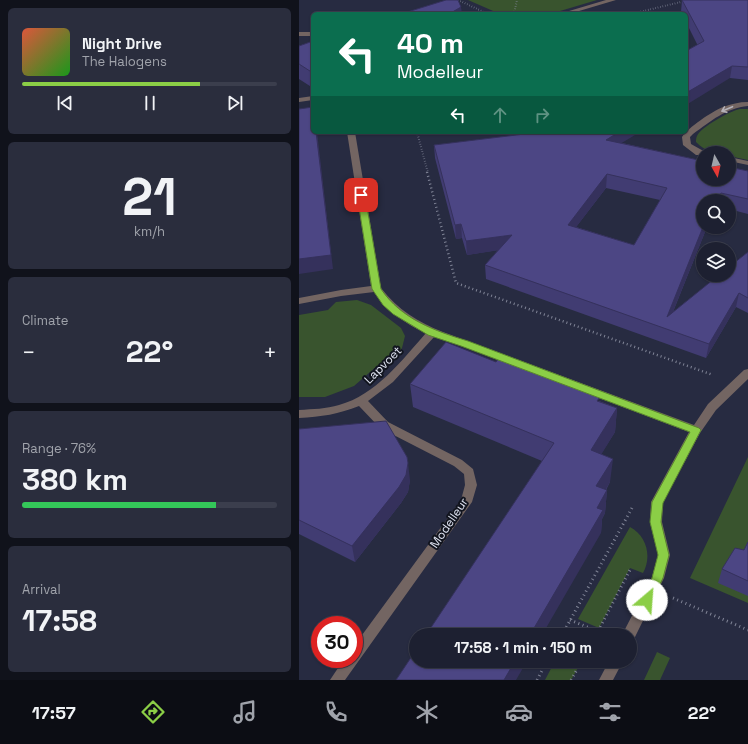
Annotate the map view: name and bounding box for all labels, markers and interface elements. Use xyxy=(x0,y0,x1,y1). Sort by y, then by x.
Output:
text: 40 m xyxy=(397,25,464,61)
icon: left xyxy=(331,28,383,80)
text: Night Drive xyxy=(82,34,162,53)
text: The Halogens xyxy=(82,53,167,70)
text: Modelleur xyxy=(397,60,483,83)
icon: previous xyxy=(54,92,76,114)
icon: pause xyxy=(139,92,161,114)
icon: next xyxy=(224,92,246,114)
icon: left xyxy=(447,104,469,126)
icon: ahead xyxy=(489,104,511,126)
icon: right xyxy=(531,104,553,126)
one-way arrow xyxy=(722,105,734,113)
north arrow xyxy=(696,146,736,186)
map controls xyxy=(696,146,736,282)
text: 21 xyxy=(122,164,177,230)
pin xyxy=(344,178,378,212)
icon: arrive xyxy=(350,184,372,206)
button: search xyxy=(696,194,736,234)
text: km/h xyxy=(134,223,165,240)
button: layers xyxy=(696,242,736,282)
text: Climate xyxy=(22,312,68,329)
text: 22° xyxy=(126,332,173,371)
text: − xyxy=(22,338,36,366)
text: + xyxy=(263,338,277,366)
street label: Lapvoet xyxy=(361,343,405,387)
text: Range · 76% xyxy=(22,440,96,457)
text: 380 km xyxy=(22,460,128,499)
street label: Modelleur xyxy=(426,494,472,551)
position arrow xyxy=(626,579,668,621)
text: Arrival xyxy=(22,581,61,598)
text: 17:58 xyxy=(22,601,97,640)
speed limit sign: 30 xyxy=(311,616,363,668)
text: 17:58 · 1 min · 150 m xyxy=(454,638,592,657)
icon: directions xyxy=(139,698,167,726)
icon: music xyxy=(231,698,259,726)
icon: phone xyxy=(322,698,350,726)
icon: climate xyxy=(413,698,441,726)
icon: car xyxy=(505,698,533,726)
icon: filters xyxy=(596,698,624,726)
text: 17:57 xyxy=(32,701,76,724)
text: 22° xyxy=(688,701,716,724)

